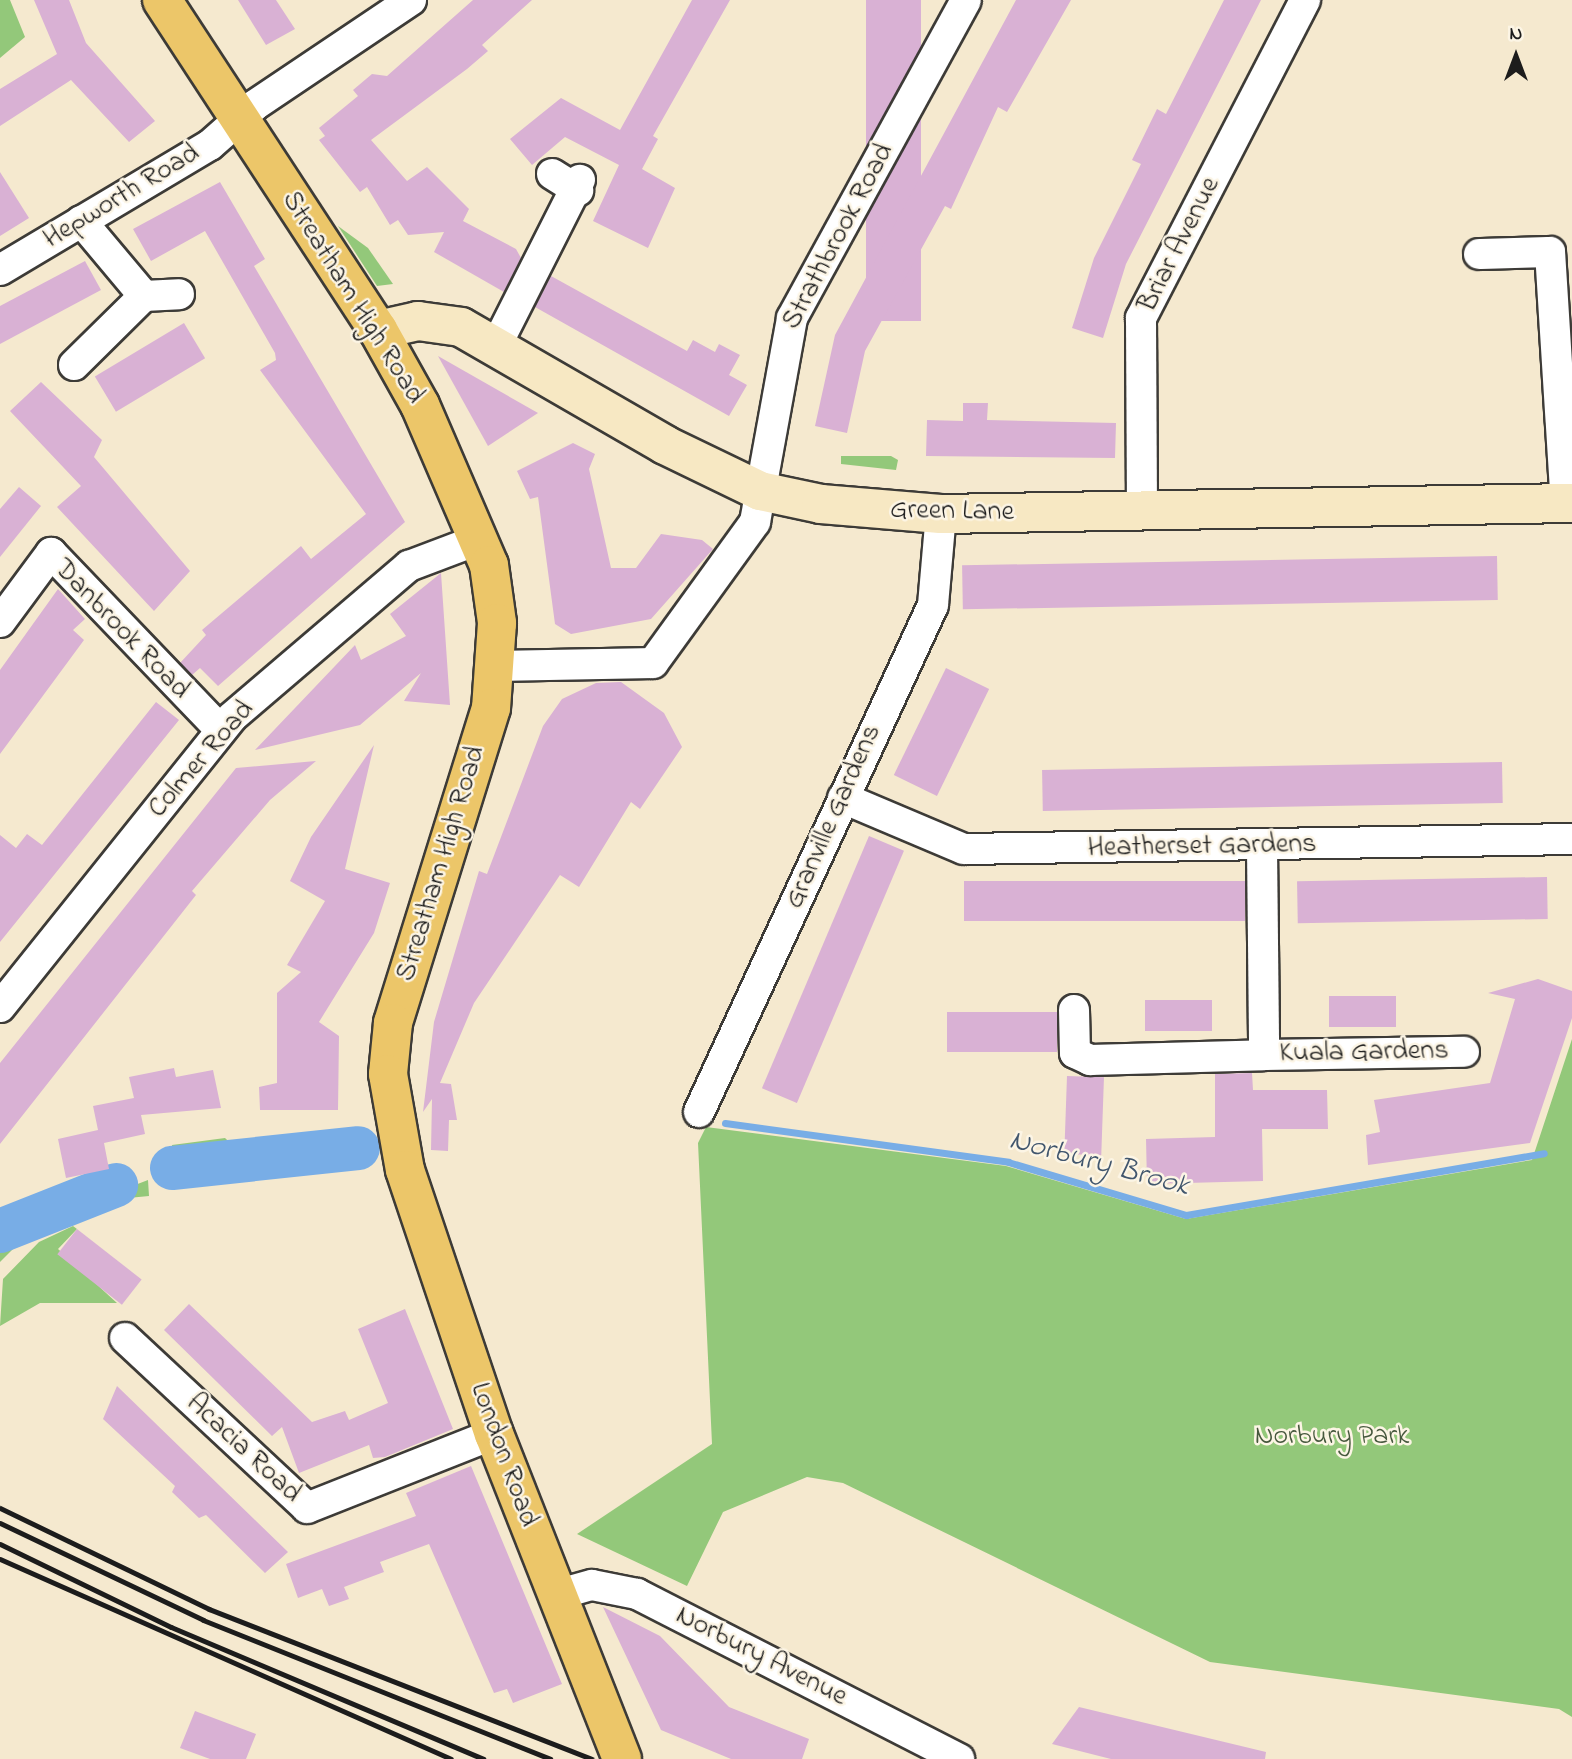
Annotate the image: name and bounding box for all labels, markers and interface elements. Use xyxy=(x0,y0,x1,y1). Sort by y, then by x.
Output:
north arrow xyxy=(1481,21,1551,91)
text: N xyxy=(1510,21,1522,48)
street label: Hepworth Road xyxy=(38,137,206,257)
street label: Strathbrook Road xyxy=(776,138,902,336)
street label: Briar Avenue xyxy=(1132,172,1228,318)
street label: Streatham High Road xyxy=(273,186,431,410)
street label: Green Lane xyxy=(890,494,1014,530)
street label: Danbrook Road xyxy=(46,553,196,707)
street label: Colmer Road xyxy=(142,694,262,826)
street label: Granville Gardens xyxy=(778,720,890,914)
street label: Streatham High Road xyxy=(390,742,494,986)
street label: Heatherset Gardens xyxy=(1087,828,1317,866)
street label: Kuala Gardens xyxy=(1279,1035,1449,1071)
water label: Norbury Brook xyxy=(1005,1123,1193,1205)
street label: London Road xyxy=(461,1378,545,1532)
street label: Acacia Road xyxy=(178,1387,308,1511)
park label: Norbury Park xyxy=(1255,1420,1409,1454)
street label: Norbury Avenue xyxy=(670,1599,852,1715)

